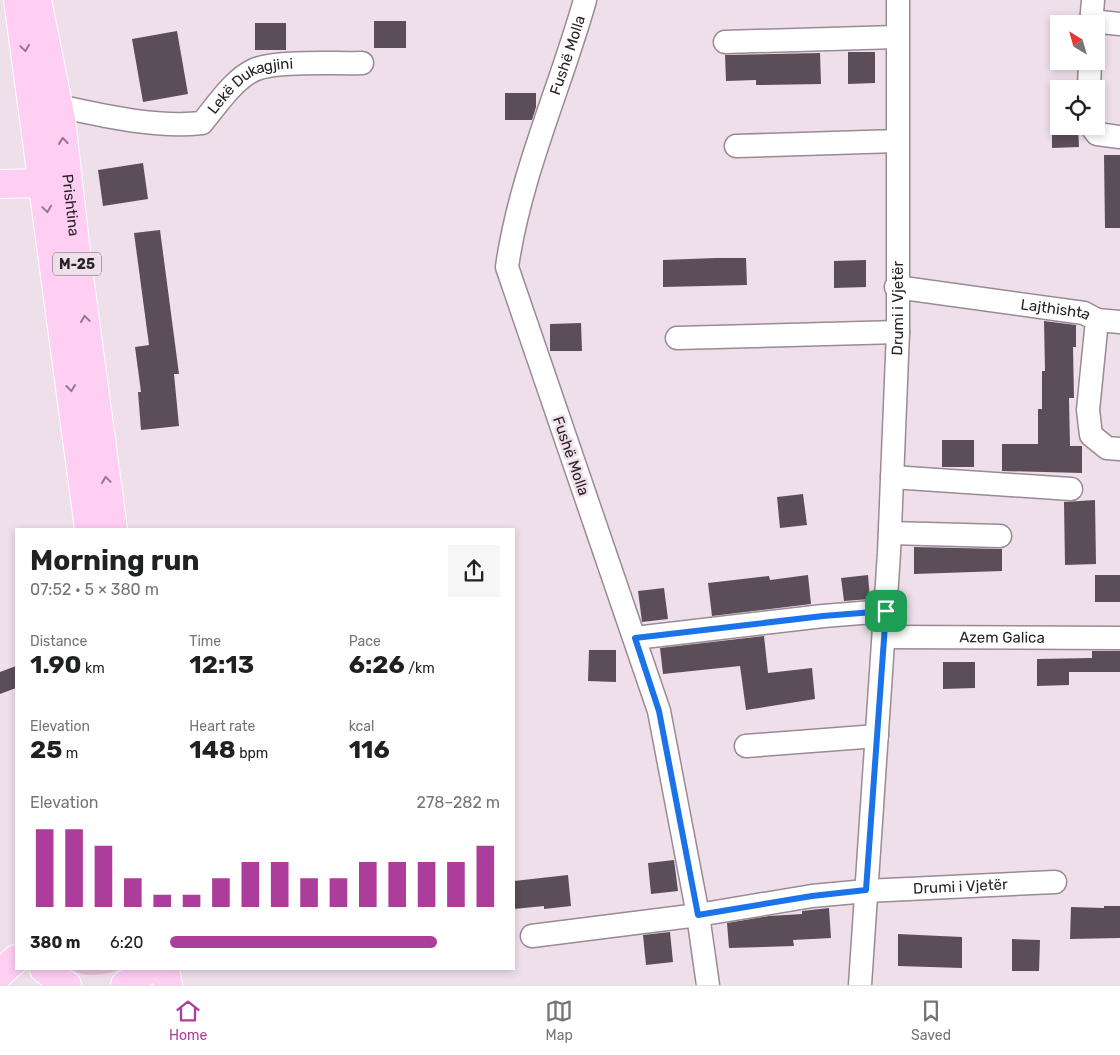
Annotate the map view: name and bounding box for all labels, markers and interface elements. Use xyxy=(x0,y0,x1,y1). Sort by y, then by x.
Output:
street label: Fushë Molla xyxy=(546,13,589,97)
north arrow xyxy=(1050,15,1105,70)
map controls xyxy=(1050,15,1105,135)
one-way arrow xyxy=(19,44,29,53)
street label: Lekë Dukagjini xyxy=(204,55,294,118)
button: locate xyxy=(1050,80,1105,135)
one-way arrow xyxy=(58,136,69,144)
street label: Prishtina xyxy=(58,173,83,237)
one-way arrow xyxy=(41,206,52,214)
road number: M-25 xyxy=(53,252,101,276)
street label: Drumi i Vjetër xyxy=(888,261,907,356)
street label: Lajthishta xyxy=(1019,295,1094,324)
one-way arrow xyxy=(80,315,90,324)
one-way arrow xyxy=(65,384,76,392)
street label: Fushë Molla xyxy=(549,414,593,498)
one-way arrow xyxy=(101,476,112,484)
text: Morning run xyxy=(30,544,199,577)
button: share xyxy=(448,545,500,597)
text: 07:52 · 5 × 380 m xyxy=(30,580,159,599)
pin xyxy=(865,590,907,632)
icon: arrive xyxy=(872,597,900,625)
street label: Azem Galica xyxy=(959,628,1045,647)
text: Distance xyxy=(30,633,87,650)
text: Time xyxy=(189,633,221,650)
text: Pace xyxy=(349,633,381,650)
text: 1.90 xyxy=(30,650,82,679)
text: 12:13 xyxy=(189,650,254,679)
text: 6:26 xyxy=(349,650,405,679)
text: km xyxy=(82,660,105,677)
text: /km xyxy=(405,660,435,677)
text: Elevation xyxy=(30,718,90,735)
text: Heart rate xyxy=(189,718,255,735)
text: kcal xyxy=(349,718,374,735)
text: 25 xyxy=(30,735,62,764)
text: 148 xyxy=(189,735,236,764)
text: 116 xyxy=(349,735,390,764)
text: m xyxy=(62,745,78,762)
text: bpm xyxy=(236,745,268,762)
text: Elevation xyxy=(30,793,99,812)
text: 278–282 m xyxy=(417,793,500,812)
street label: Drumi i Vjetër xyxy=(913,875,1008,898)
text: 380 m xyxy=(30,933,80,952)
text: 6:20 xyxy=(110,933,143,952)
tab: Home xyxy=(169,997,207,1044)
tab: Map xyxy=(545,997,573,1044)
tab: Saved xyxy=(911,997,951,1044)

